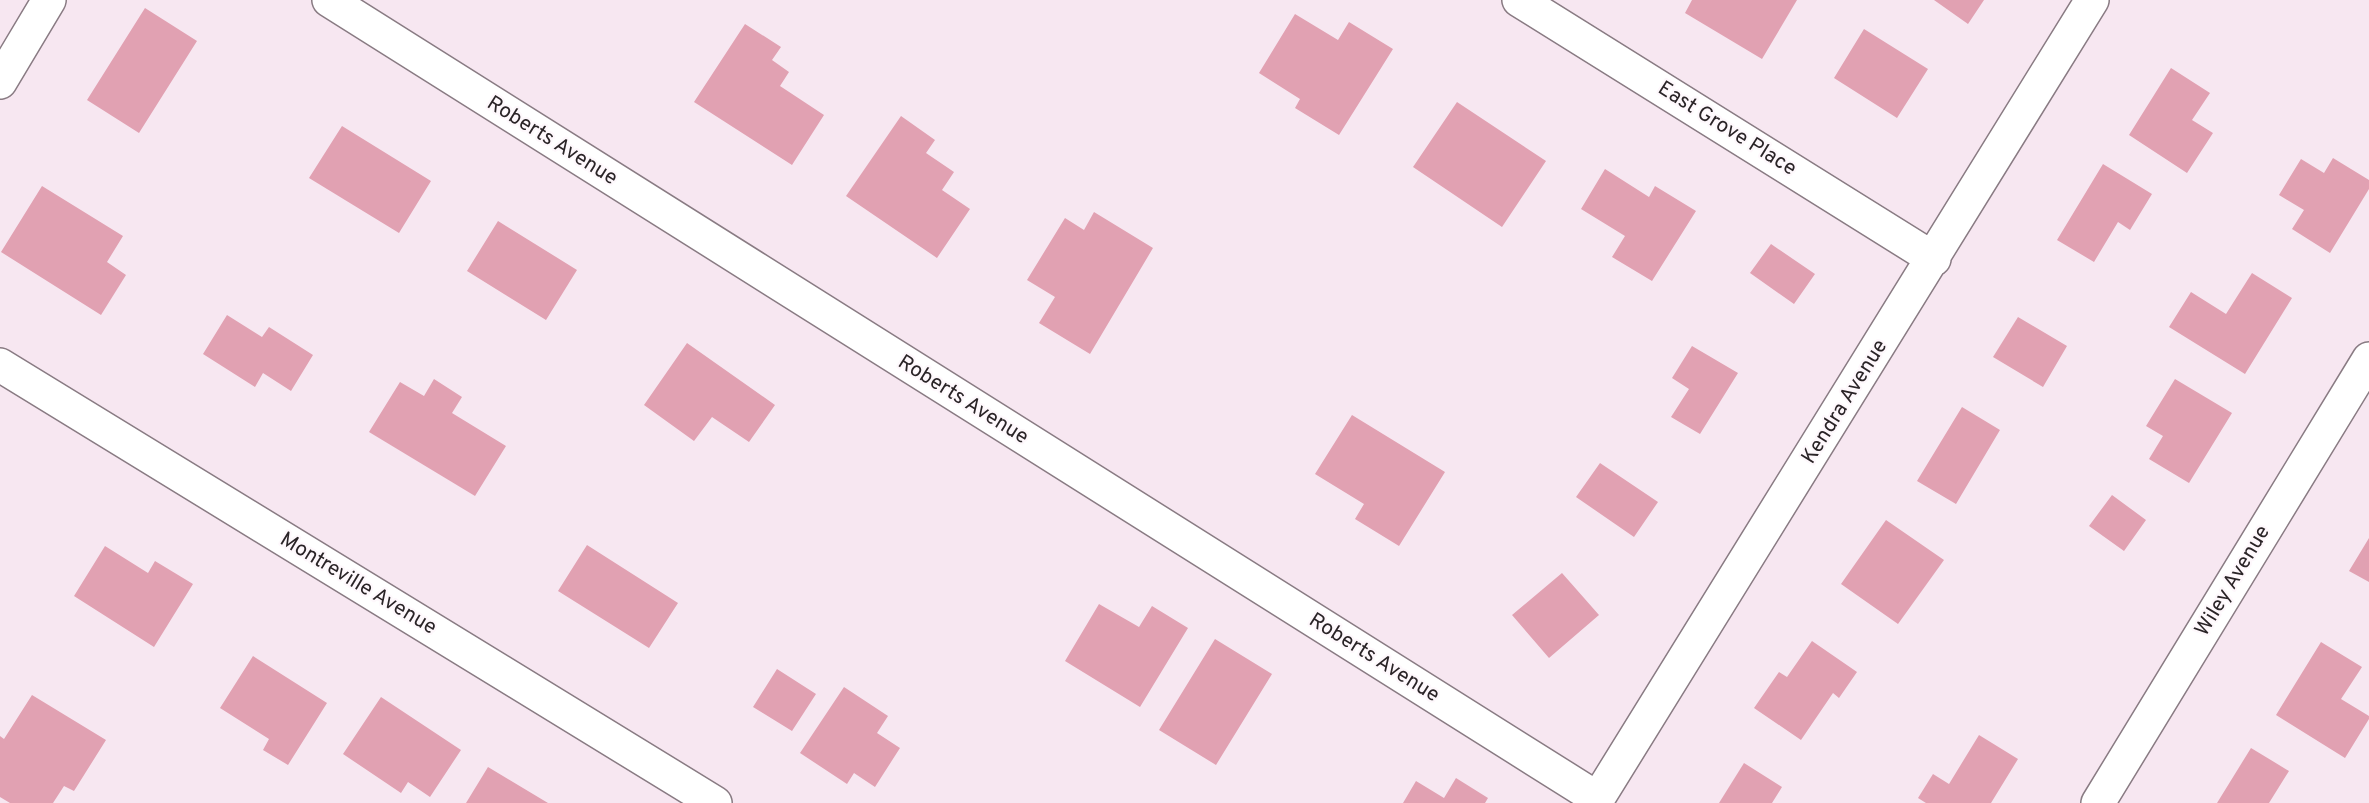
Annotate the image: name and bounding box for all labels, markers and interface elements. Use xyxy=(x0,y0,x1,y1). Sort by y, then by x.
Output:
street label: East Grove Place xyxy=(1653,76,1801,182)
street label: Roberts Avenue xyxy=(482,90,622,192)
street label: Kendra Avenue xyxy=(1796,335,1894,469)
street label: Roberts Avenue xyxy=(893,349,1033,451)
street label: Wiley Avenue xyxy=(2189,521,2277,641)
street label: Montreville Avenue xyxy=(275,526,441,642)
street label: Roberts Avenue xyxy=(1304,607,1444,709)

